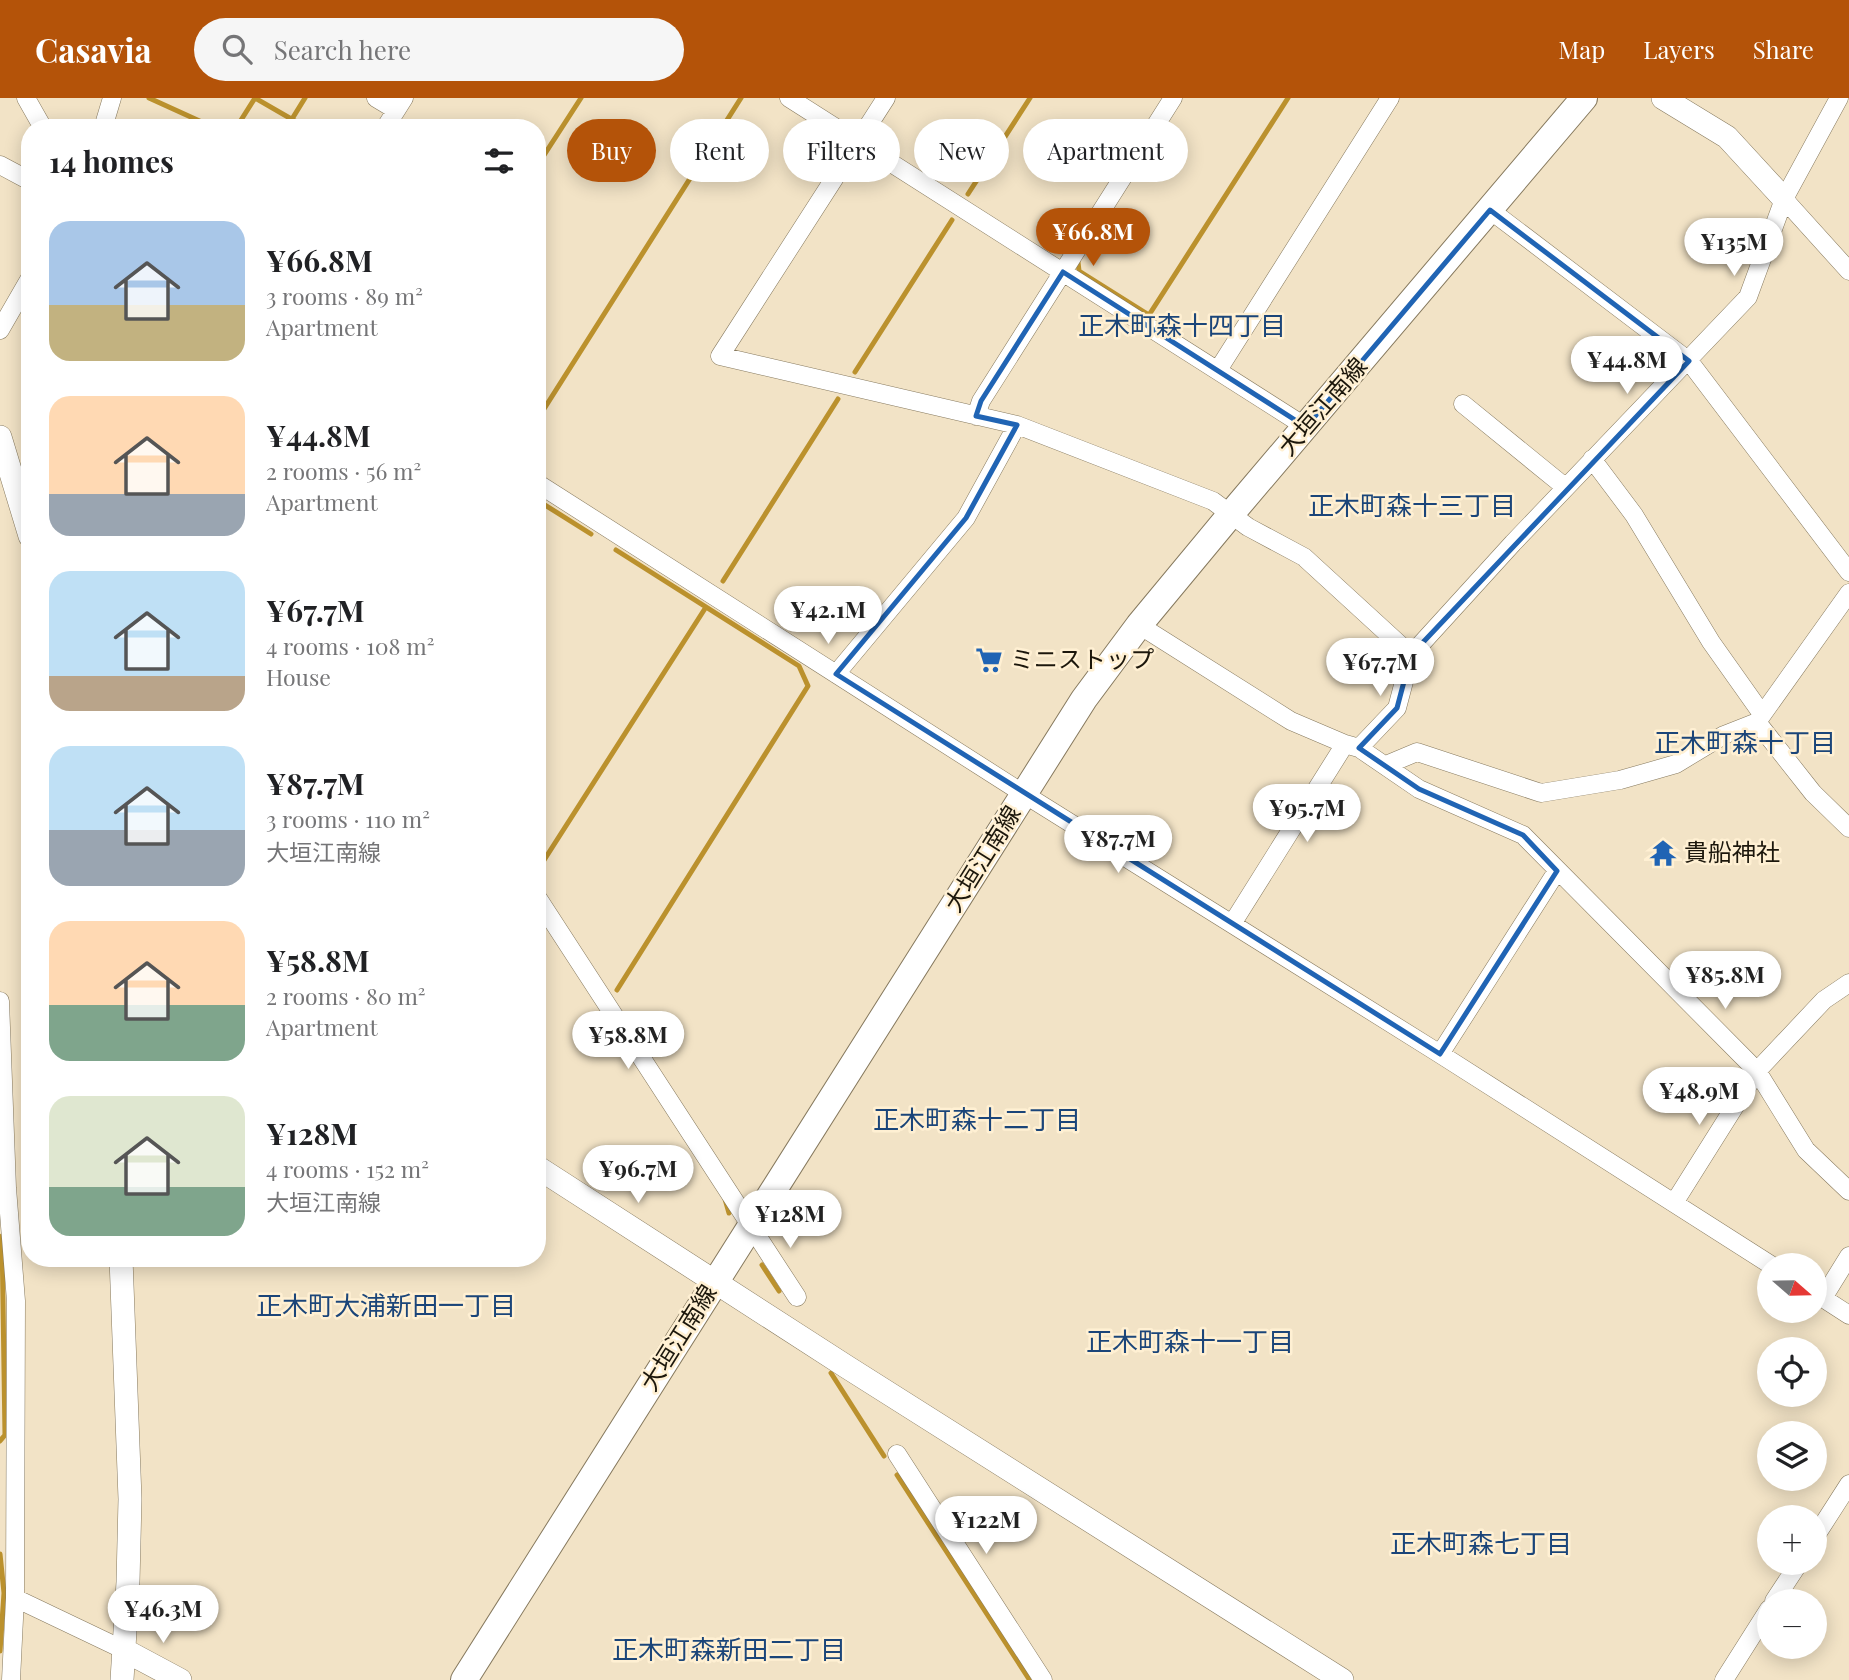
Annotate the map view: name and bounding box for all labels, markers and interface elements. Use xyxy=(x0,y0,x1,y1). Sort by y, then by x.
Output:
search box xyxy=(194,18,684,81)
text: Casavia xyxy=(35,27,152,71)
icon: search xyxy=(218,30,256,68)
text: Search here xyxy=(274,32,411,67)
text: Map xyxy=(1559,33,1605,65)
text: Layers xyxy=(1643,33,1715,65)
text: Share xyxy=(1753,33,1814,65)
chip: Buy xyxy=(567,119,656,182)
chip: Rent xyxy=(670,119,769,182)
chip: Filters xyxy=(783,119,900,182)
chip: New xyxy=(914,119,1009,182)
chip: Apartment xyxy=(1023,119,1188,182)
text: 14 homes xyxy=(49,141,174,181)
icon: filters xyxy=(480,142,518,180)
pin: ¥66.8M xyxy=(1036,208,1150,268)
text: ¥66.8M xyxy=(1052,215,1134,246)
pin: ¥135M xyxy=(1685,218,1783,278)
text: ¥135M xyxy=(1700,225,1768,256)
text: ¥66.8M xyxy=(266,240,373,280)
icon: home xyxy=(105,249,189,333)
text: 3 rooms · 89 m² xyxy=(266,280,423,311)
district label: 正木町森十四丁目 xyxy=(1078,307,1286,342)
text: Apartment xyxy=(266,311,378,342)
pin: ¥44.8M xyxy=(1570,336,1684,396)
text: ¥44.8M xyxy=(1587,343,1667,374)
street label: 大垣江南線 xyxy=(1270,350,1373,461)
text: ¥44.8M xyxy=(266,415,371,455)
icon: home xyxy=(105,424,189,508)
text: 2 rooms · 56 m² xyxy=(266,455,421,486)
text: Apartment xyxy=(266,486,378,517)
district label: 正木町森十三丁目 xyxy=(1308,487,1516,522)
pin: ¥42.1M xyxy=(771,587,885,646)
text: ¥67.7M xyxy=(266,590,365,630)
text: ¥42.1M xyxy=(790,593,866,624)
icon: home xyxy=(105,599,189,683)
text: 4 rooms · 108 m² xyxy=(266,630,435,661)
pin: ¥67.7M xyxy=(1323,638,1437,698)
place label: ミニストップ xyxy=(1010,642,1154,674)
supermarket icon: ミニストップ xyxy=(974,645,1004,675)
text: ¥67.7M xyxy=(1342,645,1418,676)
text: House xyxy=(266,661,331,692)
district label: 正木町森十丁目 xyxy=(1654,724,1836,759)
text: ¥87.7M xyxy=(266,763,365,803)
icon: home xyxy=(105,774,189,858)
pin: ¥95.7M xyxy=(1250,784,1364,844)
text: ¥95.7M xyxy=(1269,791,1345,822)
street label: 大垣江南線 xyxy=(936,799,1027,917)
text: 3 rooms · 110 m² xyxy=(266,803,430,834)
pin: ¥87.7M xyxy=(1061,816,1175,875)
text: ¥87.7M xyxy=(1080,822,1156,853)
place label: 貴船神社 xyxy=(1684,835,1780,867)
text: 大垣江南線 xyxy=(266,836,381,867)
temple icon: 貴船神社 xyxy=(1648,838,1678,868)
text: ¥58.8M xyxy=(266,940,370,980)
icon: home xyxy=(105,949,189,1033)
pin: ¥85.8M xyxy=(1668,951,1782,1011)
text: ¥85.8M xyxy=(1685,958,1765,989)
text: 2 rooms · 80 m² xyxy=(266,980,426,1011)
text: Apartment xyxy=(266,1011,378,1042)
pin: ¥58.8M xyxy=(571,1012,685,1071)
text: ¥58.8M xyxy=(588,1018,668,1049)
pin: ¥48.9M xyxy=(1642,1068,1756,1127)
text: ¥48.9M xyxy=(1659,1074,1739,1105)
district label: 正木町森十二丁目 xyxy=(873,1101,1081,1136)
text: ¥128M xyxy=(266,1113,358,1153)
icon: home xyxy=(105,1124,189,1208)
pin: ¥96.7M xyxy=(581,1146,695,1205)
text: ¥96.7M xyxy=(599,1152,677,1183)
text: 4 rooms · 152 m² xyxy=(266,1153,429,1184)
text: 大垣江南線 xyxy=(266,1186,381,1217)
pin: ¥128M xyxy=(741,1190,839,1250)
text: ¥128M xyxy=(755,1197,825,1228)
north arrow xyxy=(1757,1253,1827,1323)
map controls xyxy=(1757,1253,1827,1659)
street label: 大垣江南線 xyxy=(632,1278,723,1396)
district label: 正木町大浦新田一丁目 xyxy=(256,1287,516,1322)
district label: 正木町森十一丁目 xyxy=(1086,1323,1294,1358)
button: locate xyxy=(1757,1337,1827,1407)
button: layers xyxy=(1757,1421,1827,1491)
pin: ¥122M xyxy=(937,1496,1035,1556)
text: ¥122M xyxy=(951,1503,1021,1534)
button: + xyxy=(1757,1505,1827,1575)
district label: 正木町森七丁目 xyxy=(1390,1525,1572,1560)
pin: ¥46.3M xyxy=(106,1586,220,1645)
button: − xyxy=(1757,1589,1827,1659)
text: ¥46.3M xyxy=(124,1592,202,1623)
district label: 正木町森新田二丁目 xyxy=(612,1631,846,1666)

